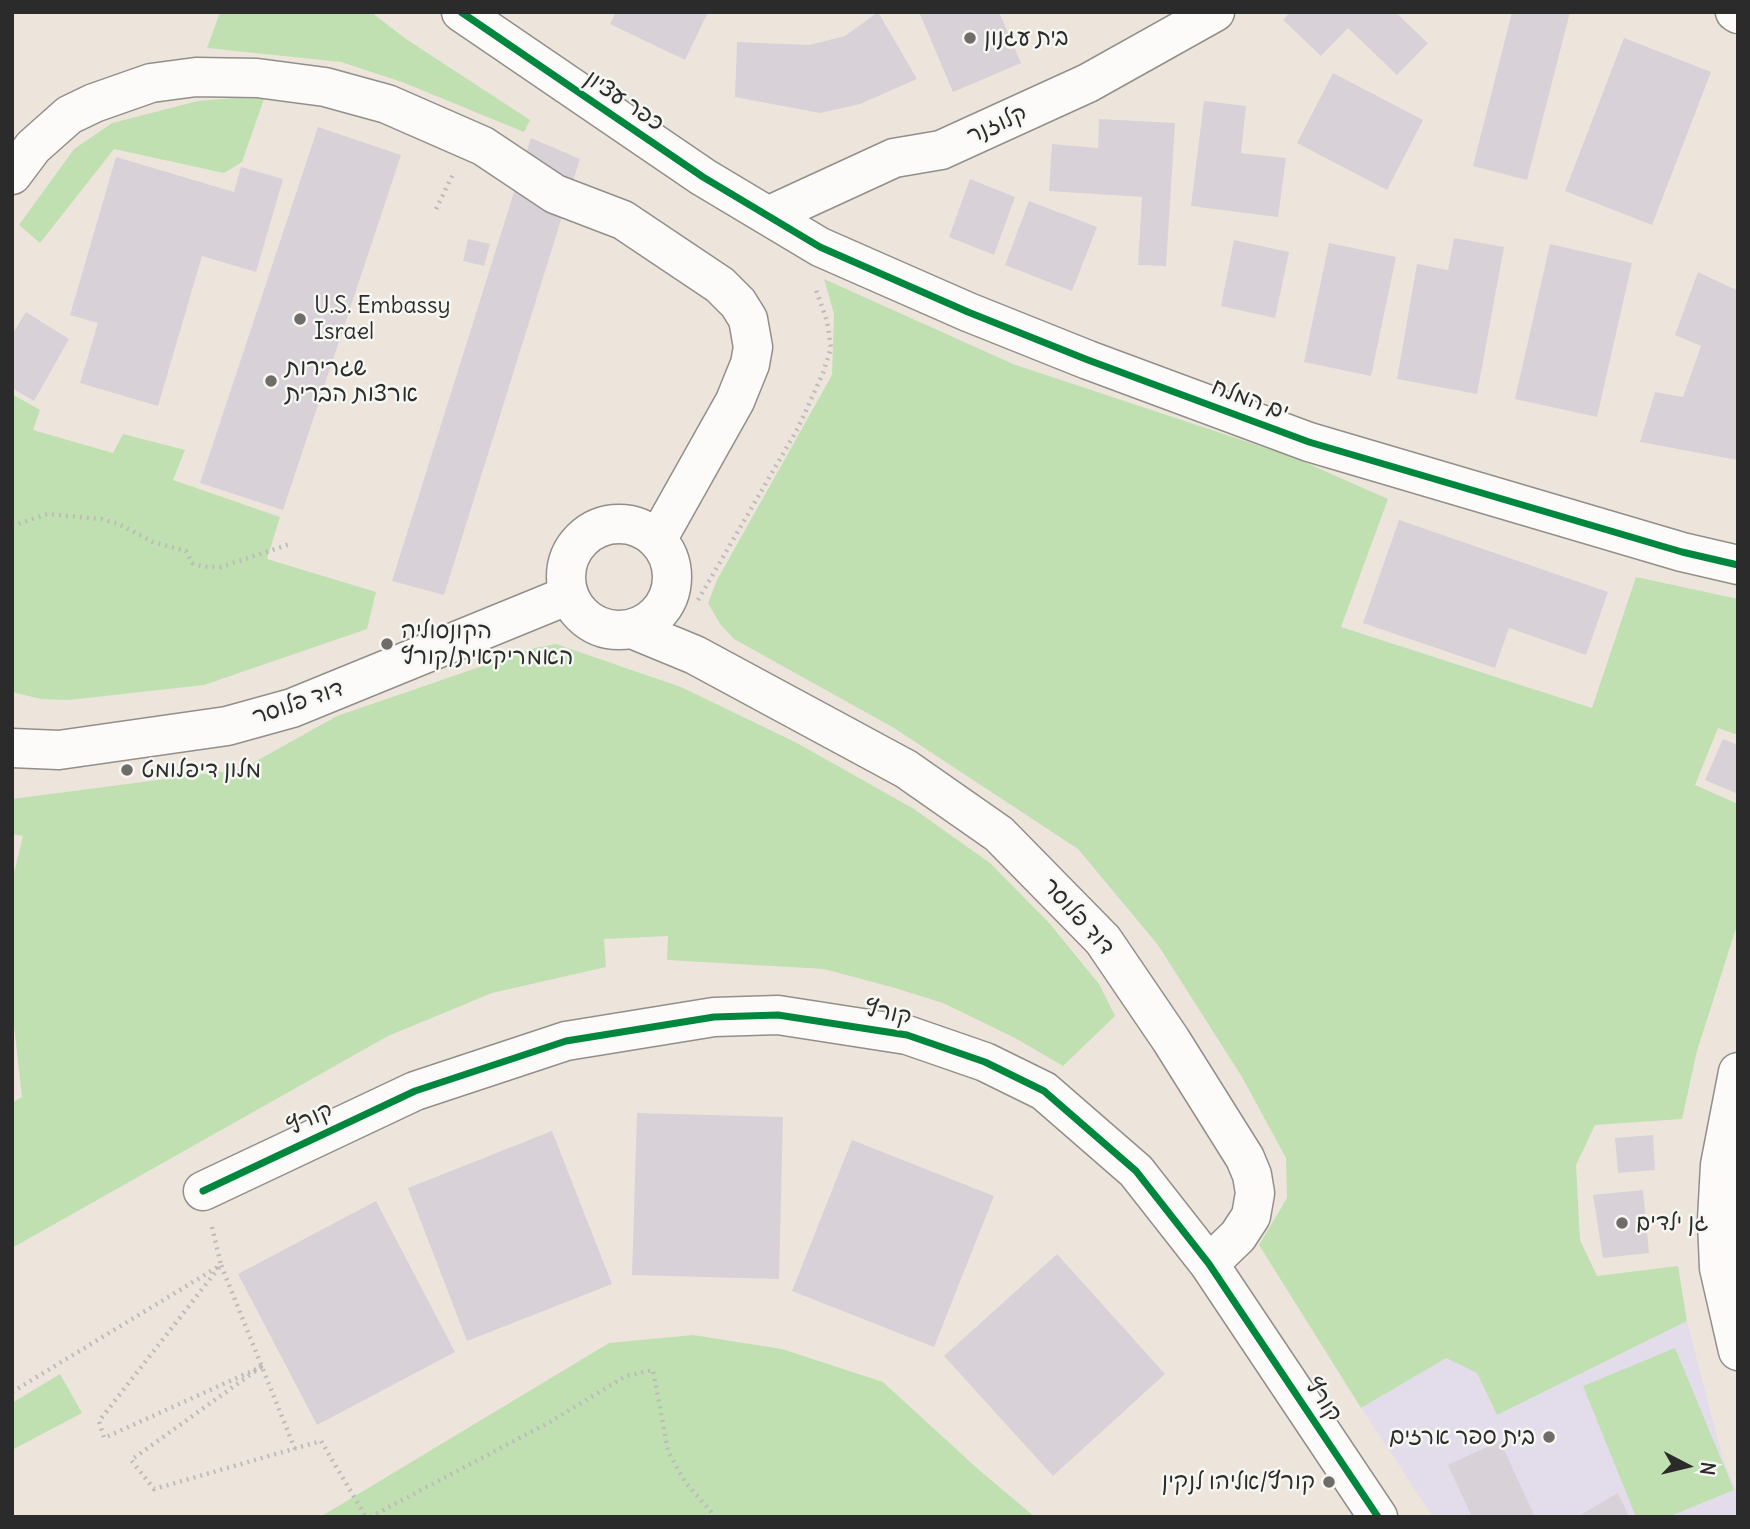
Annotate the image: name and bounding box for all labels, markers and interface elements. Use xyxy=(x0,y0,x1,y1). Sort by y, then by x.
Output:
place label: בית עגנון xyxy=(984,24,1069,52)
marker: בית עגנון xyxy=(962,30,978,46)
street label: כפר עציון xyxy=(579,65,669,137)
street label: קלוזנר xyxy=(963,100,1031,150)
place label: U.S. Embassy Israel xyxy=(314,292,451,346)
marker: U.S. Embassy Israel xyxy=(292,311,308,327)
place label: שגרירות ארצות הברית xyxy=(285,354,418,408)
marker: שגרירות ארצות הברית xyxy=(263,373,279,389)
street label: ים המלח xyxy=(1208,373,1292,427)
place label: הקונסוליה האמריקאית/קורץ xyxy=(401,617,573,671)
marker: הקונסוליה האמריקאית/קורץ xyxy=(379,636,395,652)
street label: דוד פלוסר xyxy=(249,675,347,731)
place label: מלון דיפלומט xyxy=(141,756,261,784)
marker: מלון דיפלומט xyxy=(119,762,135,778)
street label: דוד פלוסר xyxy=(1036,873,1120,961)
street label: קורץ xyxy=(862,995,914,1031)
street label: קורץ xyxy=(283,1097,337,1141)
place label: גן ילדים xyxy=(1636,1209,1708,1237)
marker: גן ילדים xyxy=(1614,1215,1630,1231)
street label: קורץ xyxy=(1298,1373,1348,1427)
place label: בית ספר ארזים xyxy=(1389,1423,1535,1451)
marker: בית ספר ארזים xyxy=(1541,1429,1557,1445)
north arrow xyxy=(1652,1431,1722,1501)
text: N xyxy=(1695,1461,1721,1477)
place label: קורץ/אליהו לנקין xyxy=(1162,1468,1315,1496)
marker: קורץ/אליהו לנקין xyxy=(1321,1474,1337,1490)

